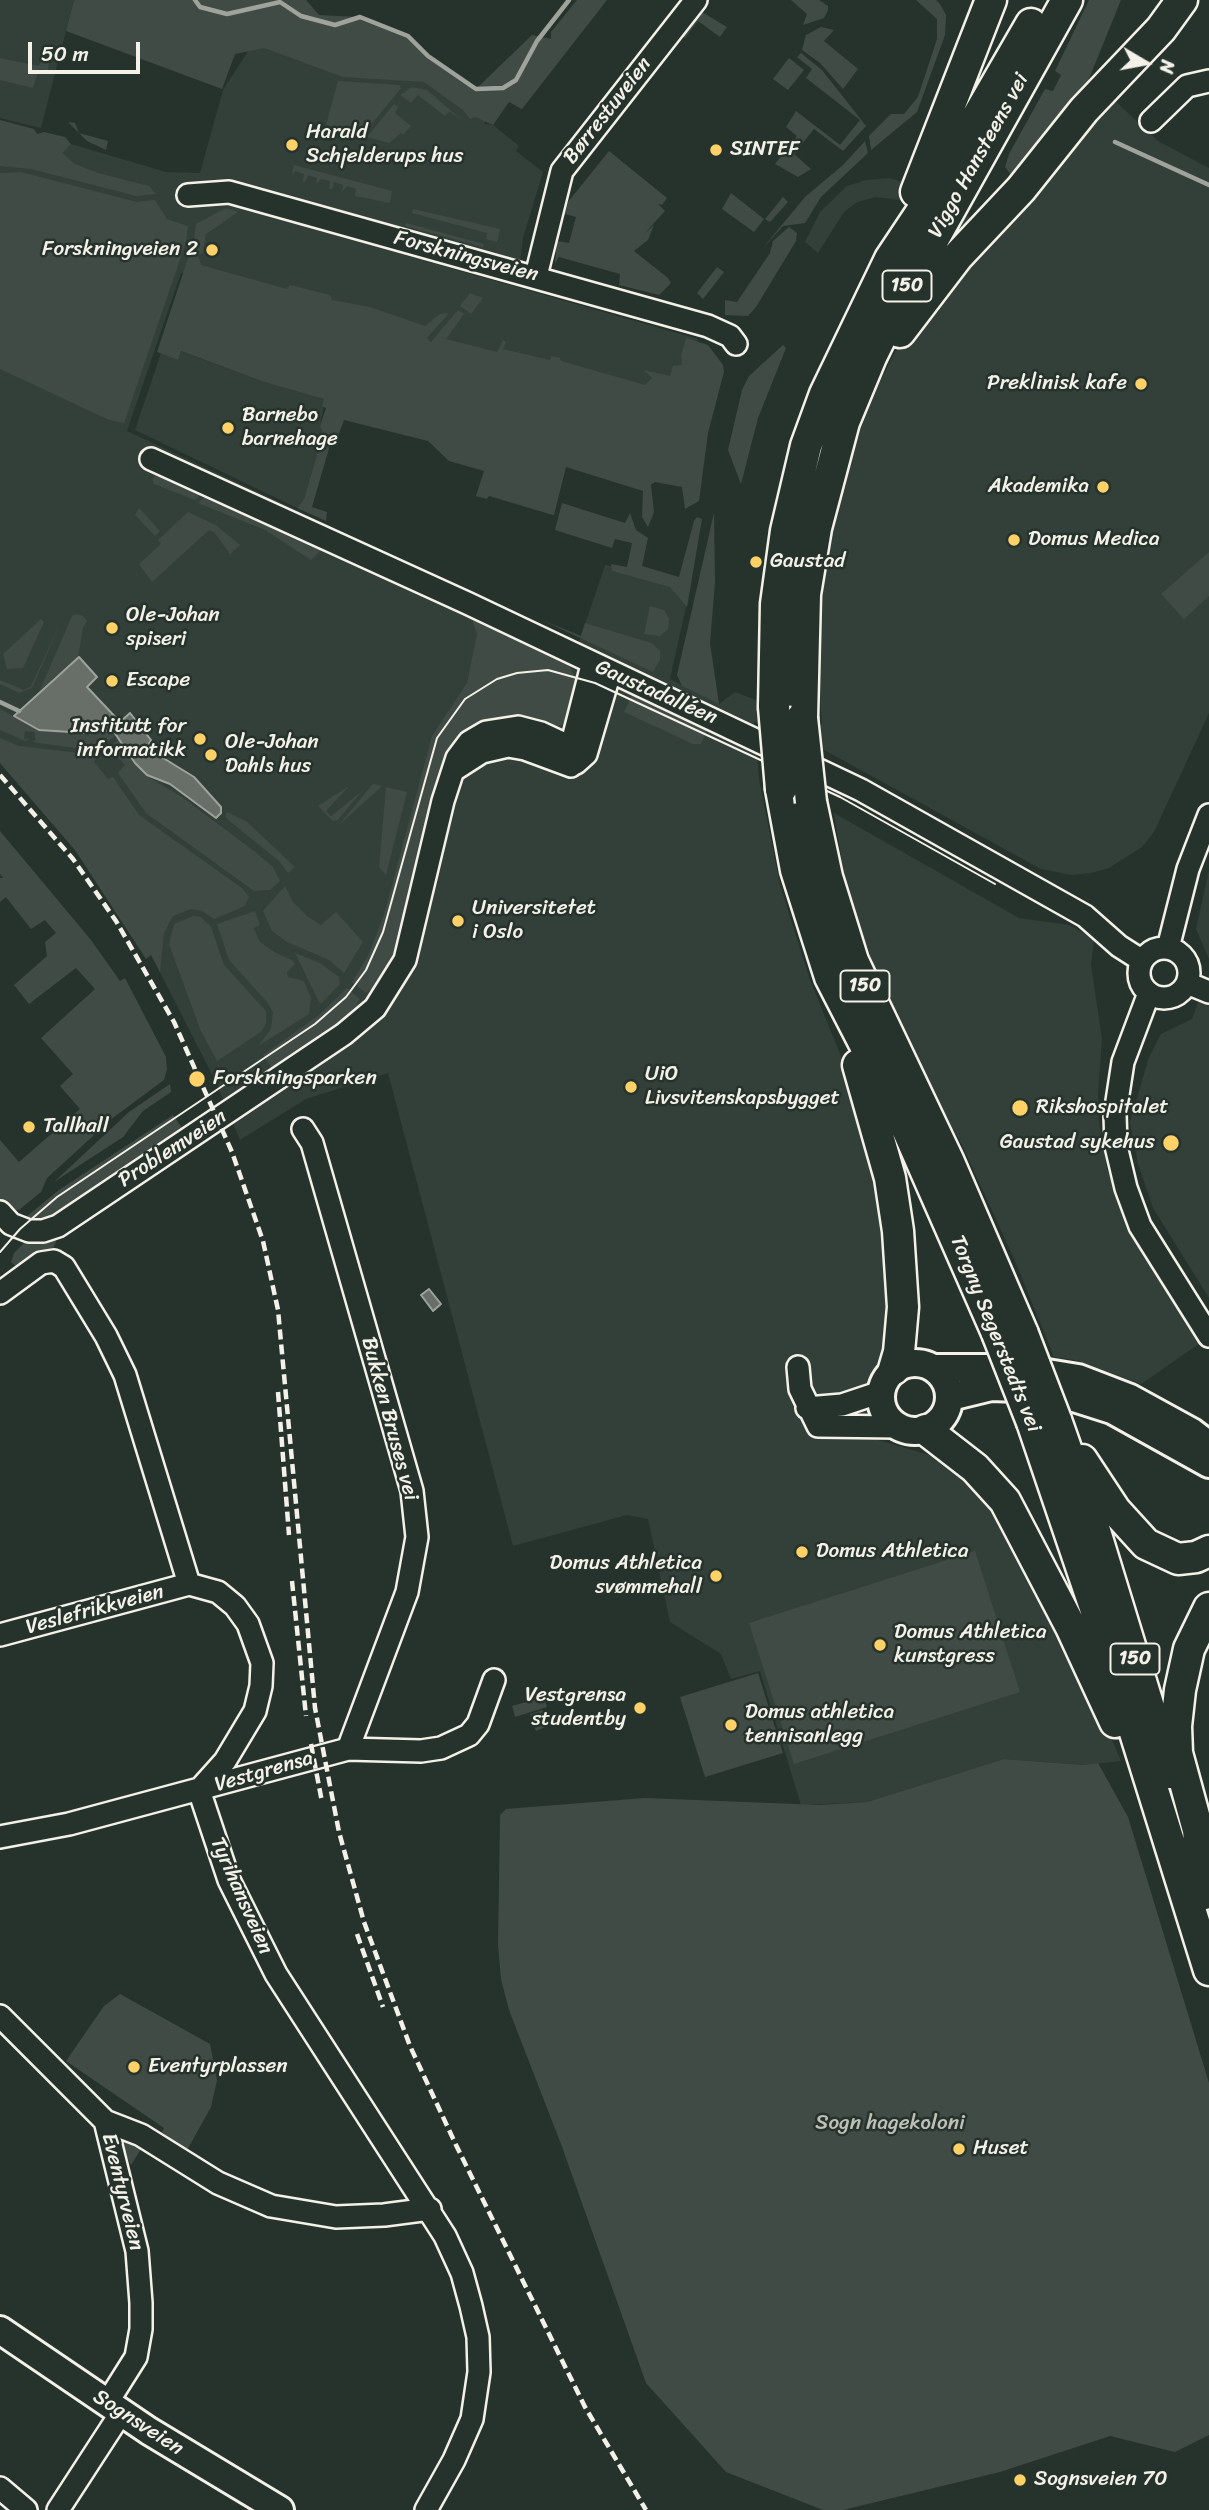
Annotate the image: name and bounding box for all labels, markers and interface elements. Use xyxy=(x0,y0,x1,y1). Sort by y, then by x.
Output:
scale bar xyxy=(32,28,144,72)
north arrow xyxy=(1111,28,1181,98)
text: 50 m xyxy=(41,35,89,73)
street label: Børrestuveien xyxy=(558,52,658,170)
text: N xyxy=(1150,57,1185,76)
street label: Viggo Hansteens vei xyxy=(923,69,1035,243)
place label: Harald Schjelderups hus xyxy=(306,120,463,170)
marker: Harald Schjelderups hus xyxy=(284,137,300,153)
place label: SINTEF xyxy=(730,137,800,163)
marker: SINTEF xyxy=(708,142,724,158)
street label: Forskningsveien xyxy=(391,226,541,288)
place label: Forskningveien 2 xyxy=(42,237,198,263)
marker: Forskningveien 2 xyxy=(204,242,220,258)
road number: 150 xyxy=(883,270,932,302)
place label: Preklinisk kafe xyxy=(987,371,1127,397)
marker: Preklinisk kafe xyxy=(1133,376,1149,392)
place label: Barnebo barnehage xyxy=(242,403,338,453)
marker: Barnebo barnehage xyxy=(220,420,236,436)
place label: Akademika xyxy=(988,474,1089,500)
marker: Akademika xyxy=(1095,479,1111,495)
place label: Domus Medica xyxy=(1028,527,1160,553)
marker: Domus Medica xyxy=(1006,532,1022,548)
place label: Gaustad xyxy=(770,549,845,575)
marker: Gaustad xyxy=(748,554,764,570)
place label: Ole-Johan spiseri xyxy=(126,603,220,653)
marker: Ole-Johan spiseri xyxy=(104,620,120,636)
street label: Gaustadalléen xyxy=(591,655,721,731)
place label: Escape xyxy=(126,668,190,694)
marker: Escape xyxy=(104,673,120,689)
place label: Institutt for informatikk xyxy=(71,714,186,764)
place label: Ole-Johan Dahls hus xyxy=(225,730,319,780)
marker: Institutt for informatikk xyxy=(192,731,208,747)
marker: Ole-Johan Dahls hus xyxy=(203,747,219,763)
place label: Universitetet i Oslo xyxy=(472,896,596,946)
marker: Universitetet i Oslo xyxy=(450,913,466,929)
road number: 150 xyxy=(840,970,890,1002)
place label: UiO Livsvitenskapsbygget xyxy=(645,1062,840,1112)
place label: Forskningsparken xyxy=(213,1066,377,1092)
marker: Forskningsparken xyxy=(187,1069,207,1089)
marker: UiO Livsvitenskapsbygget xyxy=(623,1079,639,1095)
place label: Rikshospitalet xyxy=(1036,1095,1169,1121)
marker: Rikshospitalet xyxy=(1010,1098,1030,1118)
street label: Problemveien xyxy=(114,1105,232,1193)
place label: Tallhall xyxy=(43,1114,109,1140)
marker: Tallhall xyxy=(21,1119,37,1135)
place label: Gaustad sykehus xyxy=(1000,1130,1155,1156)
marker: Gaustad sykehus xyxy=(1161,1133,1181,1153)
street label: Torgny Segerstedts vei xyxy=(944,1232,1046,1436)
street label: Bukken Bruses vei xyxy=(355,1334,423,1504)
place label: Domus Athletica xyxy=(816,1539,968,1565)
marker: Domus Athletica xyxy=(794,1544,810,1560)
place label: Domus Athletica svømmehall xyxy=(550,1551,702,1601)
marker: Domus Athletica svømmehall xyxy=(708,1568,724,1584)
street label: Veslefrikkveien xyxy=(23,1579,167,1641)
place label: Domus Athletica kunstgress xyxy=(894,1620,1046,1670)
marker: Domus Athletica kunstgress xyxy=(872,1637,888,1653)
road number: 150 xyxy=(1110,1644,1160,1674)
place label: Vestgrensa studentby xyxy=(525,1683,626,1733)
marker: Vestgrensa studentby xyxy=(632,1700,648,1716)
place label: Domus athletica tennisanlegg xyxy=(745,1700,894,1750)
marker: Domus athletica tennisanlegg xyxy=(723,1717,739,1733)
street label: Vestgrensa xyxy=(212,1746,316,1798)
street label: Tyrihansveien xyxy=(204,1834,278,1958)
place label: Eventyrplassen xyxy=(148,2054,288,2080)
marker: Eventyrplassen xyxy=(126,2059,142,2075)
park label: Sogn hagekoloni xyxy=(815,2111,965,2137)
street label: Eventyrveien xyxy=(95,2131,149,2253)
place label: Huset xyxy=(973,2136,1029,2162)
marker: Huset xyxy=(951,2141,967,2157)
street label: Sognsveien xyxy=(88,2384,188,2462)
place label: Sognsveien 70 xyxy=(1034,2467,1168,2493)
marker: Sognsveien 70 xyxy=(1012,2472,1028,2488)

